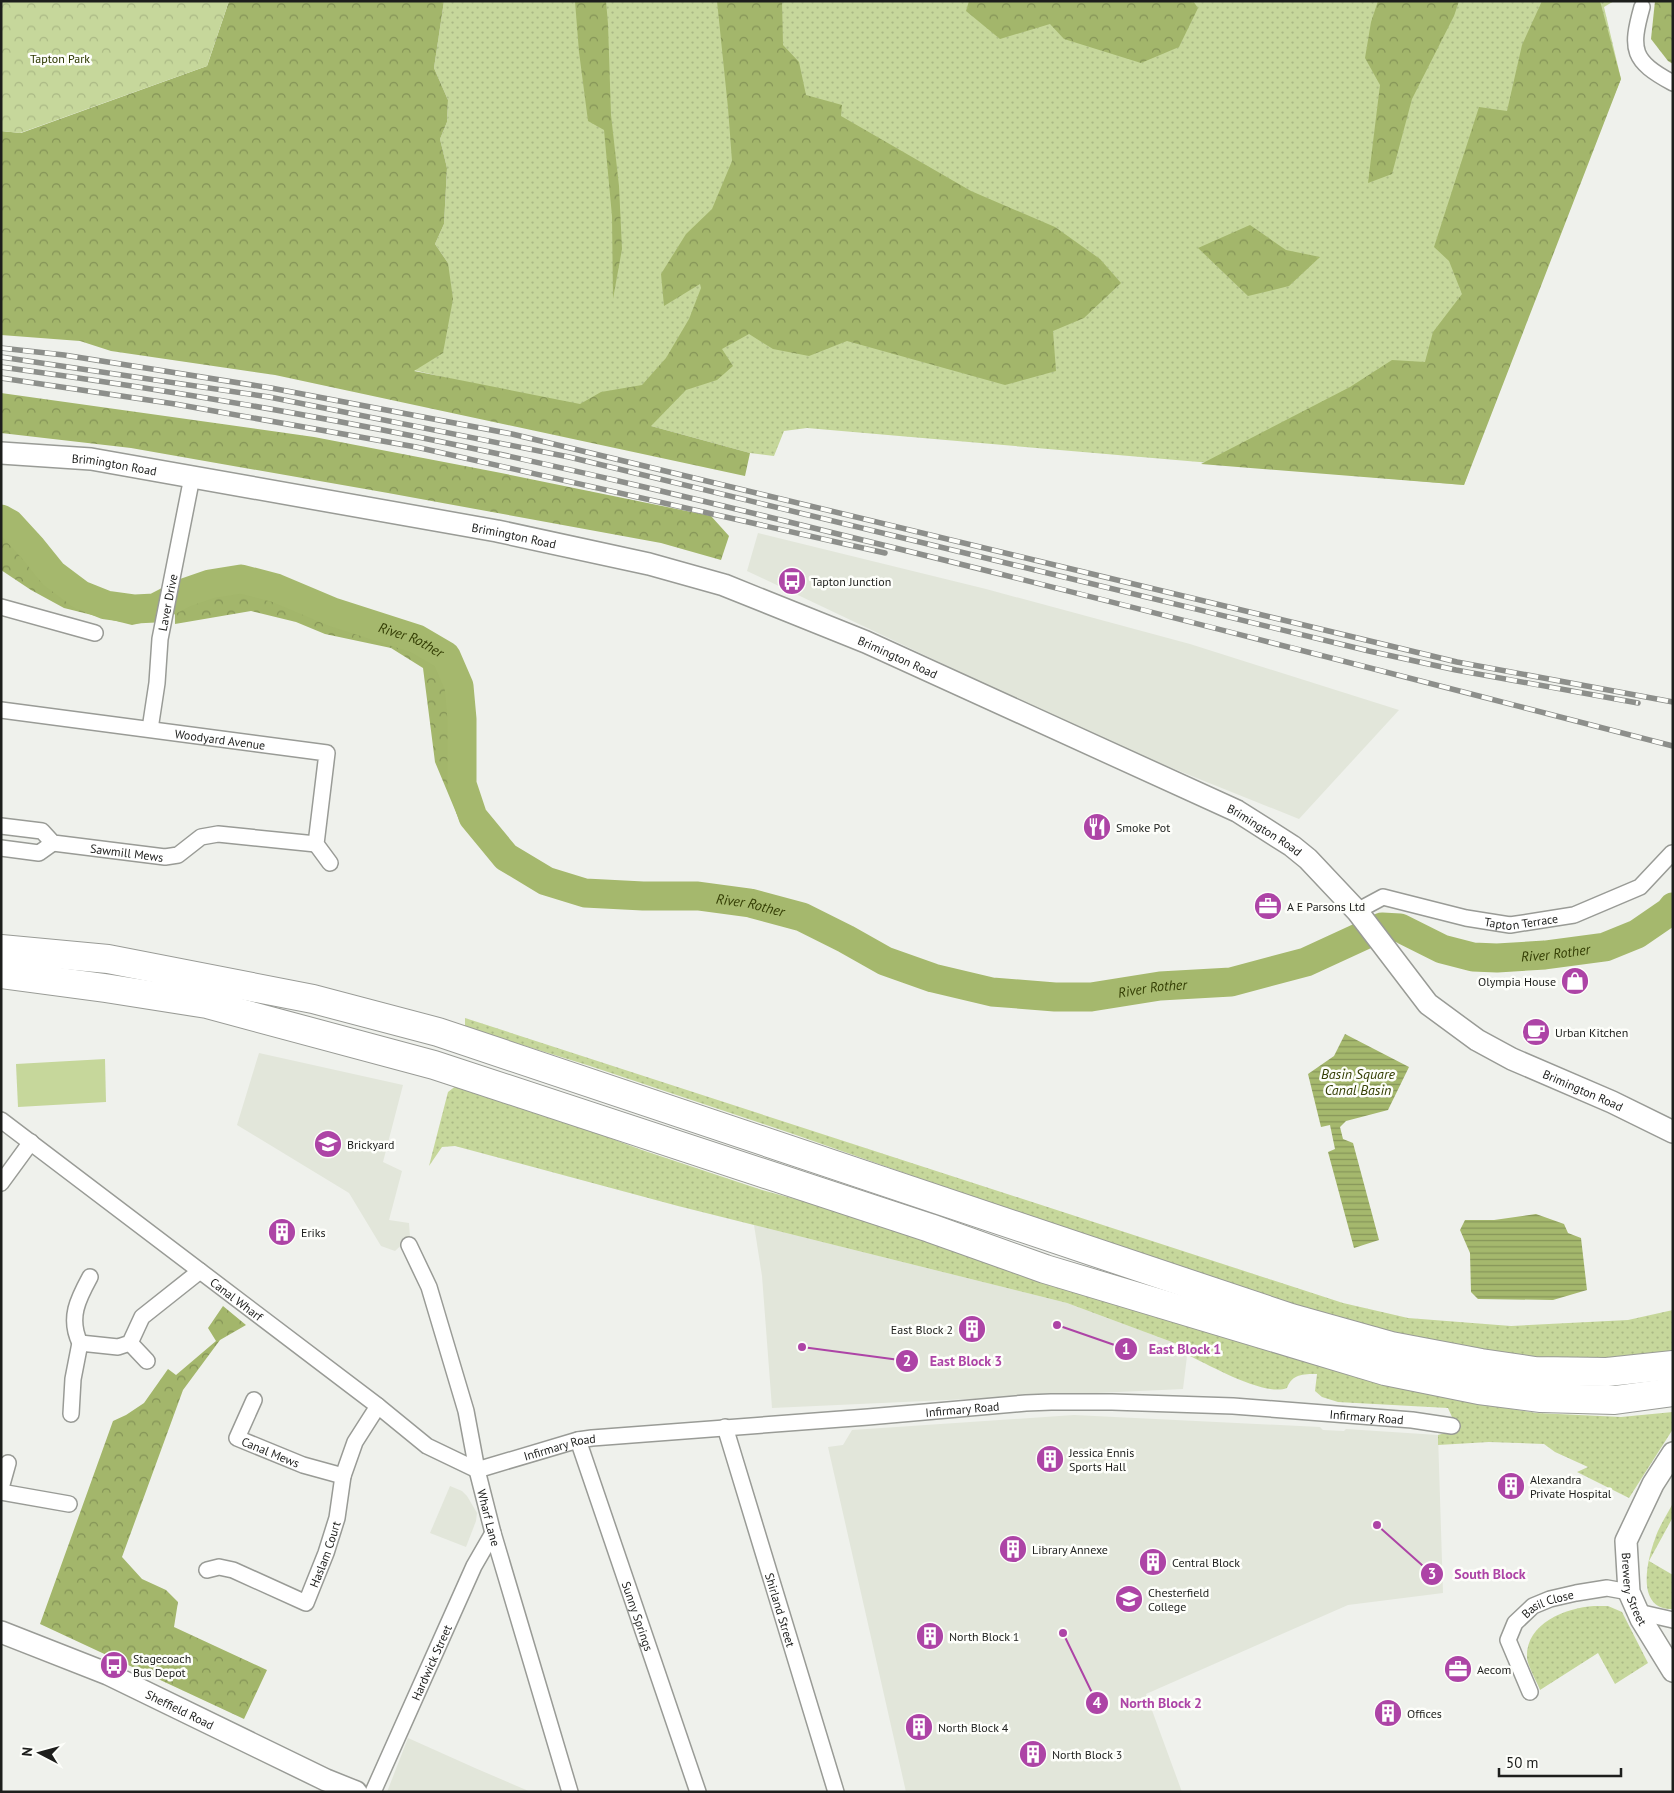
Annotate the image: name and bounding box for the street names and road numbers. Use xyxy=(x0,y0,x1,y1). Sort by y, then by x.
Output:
street label: Brimington Road xyxy=(71,450,158,478)
street label: Brimington Road xyxy=(471,519,558,551)
street label: Laver Drive xyxy=(154,572,180,632)
street label: Brimington Road xyxy=(856,632,940,681)
street label: Woodyard Avenue xyxy=(174,725,266,752)
street label: Brimington Road xyxy=(1225,800,1305,859)
street label: Sawmill Mews xyxy=(89,840,164,864)
street label: Tapton Terrace xyxy=(1483,910,1559,933)
street label: Brimington Road xyxy=(1541,1066,1626,1114)
street label: Canal Wharf xyxy=(208,1274,267,1324)
street label: Infirmary Road xyxy=(925,1398,1000,1419)
street label: Infirmary Road xyxy=(1329,1406,1404,1427)
street label: Infirmary Road xyxy=(522,1430,596,1463)
street label: Canal Mews xyxy=(239,1433,302,1470)
street label: Wharf Lane xyxy=(475,1487,504,1548)
street label: Haslam Court xyxy=(306,1519,343,1590)
street label: Brewery Street xyxy=(1619,1552,1651,1628)
street label: Shirland Street xyxy=(762,1571,799,1649)
street label: Sunny Springs xyxy=(619,1579,657,1653)
street label: Basil Close xyxy=(1518,1586,1575,1621)
street label: Hardwick Street xyxy=(407,1622,454,1703)
street label: Sheffield Road xyxy=(143,1686,217,1732)

